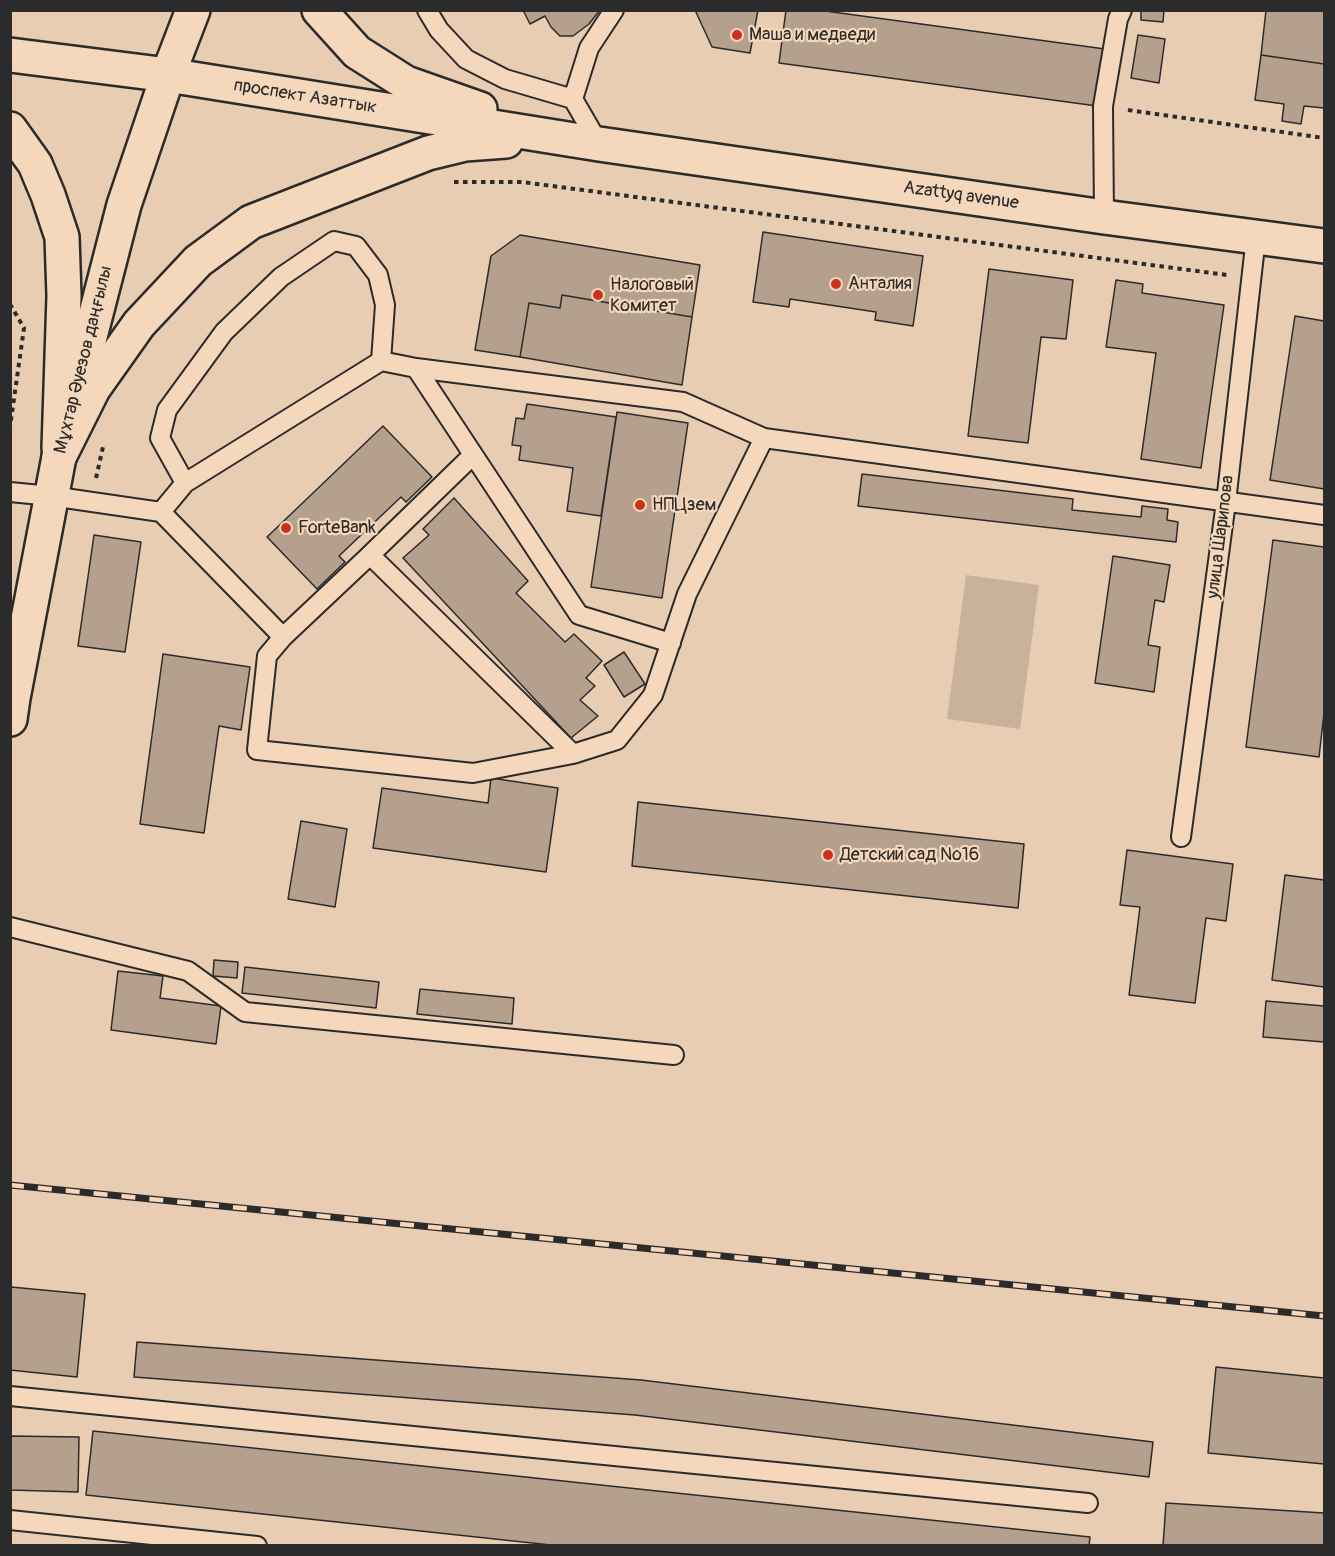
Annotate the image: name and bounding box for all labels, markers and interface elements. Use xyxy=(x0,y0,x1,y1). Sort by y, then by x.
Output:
place label: Маша и медведи xyxy=(749,24,875,46)
marker: Маша и медведи xyxy=(730,28,744,42)
street label: проспект Азаттык xyxy=(232,75,378,119)
street label: Azattyq avenue xyxy=(902,177,1020,215)
street label: Мұхтар Әуезов даңғылы xyxy=(50,264,118,456)
place label: Анталия xyxy=(848,273,912,295)
place label: Налоговый Комитет xyxy=(610,274,694,316)
marker: Анталия xyxy=(829,277,843,291)
marker: Налоговый Комитет xyxy=(591,288,605,302)
street label: улица Шарипова xyxy=(1203,474,1239,600)
place label: НПЦзем xyxy=(652,494,716,516)
marker: НПЦзем xyxy=(633,498,647,512)
place label: ForteBank xyxy=(298,517,376,539)
marker: ForteBank xyxy=(279,521,293,535)
place label: Детский сад №16 xyxy=(840,844,979,866)
marker: Детский сад №16 xyxy=(821,848,835,862)

